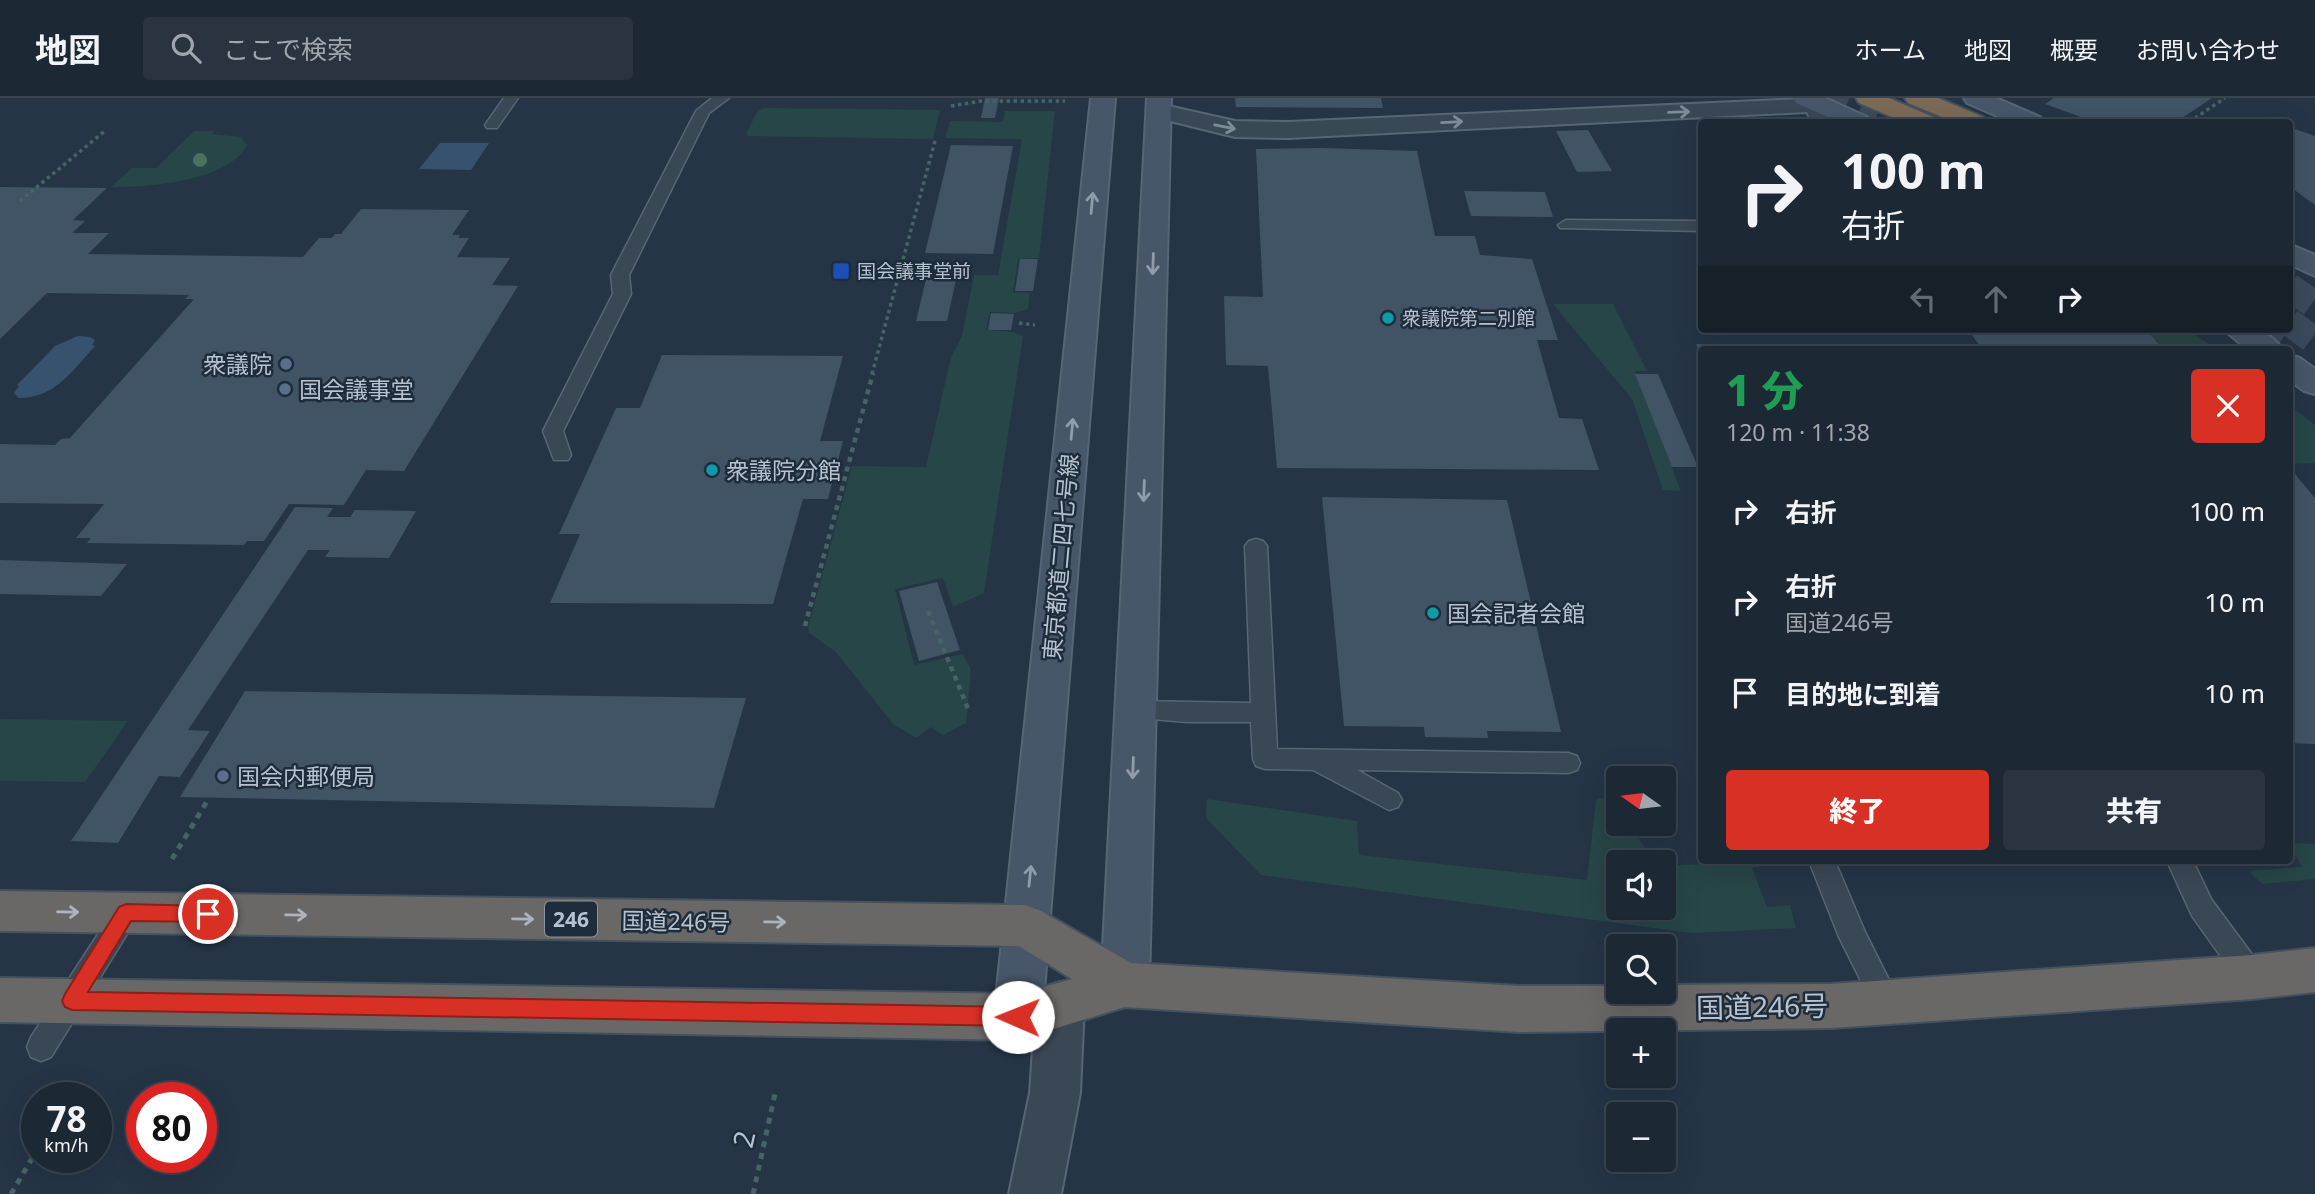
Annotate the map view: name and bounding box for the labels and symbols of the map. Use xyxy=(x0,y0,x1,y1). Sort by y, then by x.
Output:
one-way arrow xyxy=(1667,105,1690,118)
one-way arrow xyxy=(1440,115,1463,128)
one-way arrow xyxy=(1213,120,1236,134)
one-way arrow xyxy=(1086,192,1099,215)
one-way arrow xyxy=(1146,252,1159,275)
place label: 国会議事堂前 xyxy=(857,258,971,284)
marker: 国会議事堂前 xyxy=(831,261,851,281)
place label: 衆議院第二別館 xyxy=(1402,305,1535,331)
marker: 衆議院第二別館 xyxy=(1380,310,1396,326)
place label: 衆議院 xyxy=(203,348,272,380)
marker: 衆議院 xyxy=(278,356,294,372)
place label: 国会議事堂 xyxy=(299,373,414,405)
marker: 国会議事堂 xyxy=(277,381,293,397)
one-way arrow xyxy=(1066,419,1079,441)
street label: 東京都道二四七号線 xyxy=(1035,452,1085,662)
place label: 衆議院分館 xyxy=(726,454,841,486)
marker: 衆議院分館 xyxy=(704,462,720,478)
one-way arrow xyxy=(1138,480,1151,503)
place label: 国会記者会館 xyxy=(1447,597,1585,629)
marker: 国会記者会館 xyxy=(1425,605,1441,621)
one-way arrow xyxy=(1127,756,1140,779)
place label: 国会内郵便局 xyxy=(237,760,375,792)
north arrow xyxy=(1606,766,1676,836)
marker: 国会内郵便局 xyxy=(215,768,231,784)
one-way arrow xyxy=(1024,865,1037,887)
pin xyxy=(178,884,238,944)
road number: 246 xyxy=(545,902,597,936)
street label: 国道246号 xyxy=(621,904,731,938)
one-way arrow xyxy=(56,905,79,919)
one-way arrow xyxy=(284,908,307,922)
one-way arrow xyxy=(511,912,534,925)
one-way arrow xyxy=(763,915,786,929)
position arrow xyxy=(981,980,1055,1054)
street label: 国道246号 xyxy=(1696,986,1828,1026)
speed limit sign: 80 xyxy=(126,1082,217,1173)
street label: 2 xyxy=(723,1127,763,1151)

